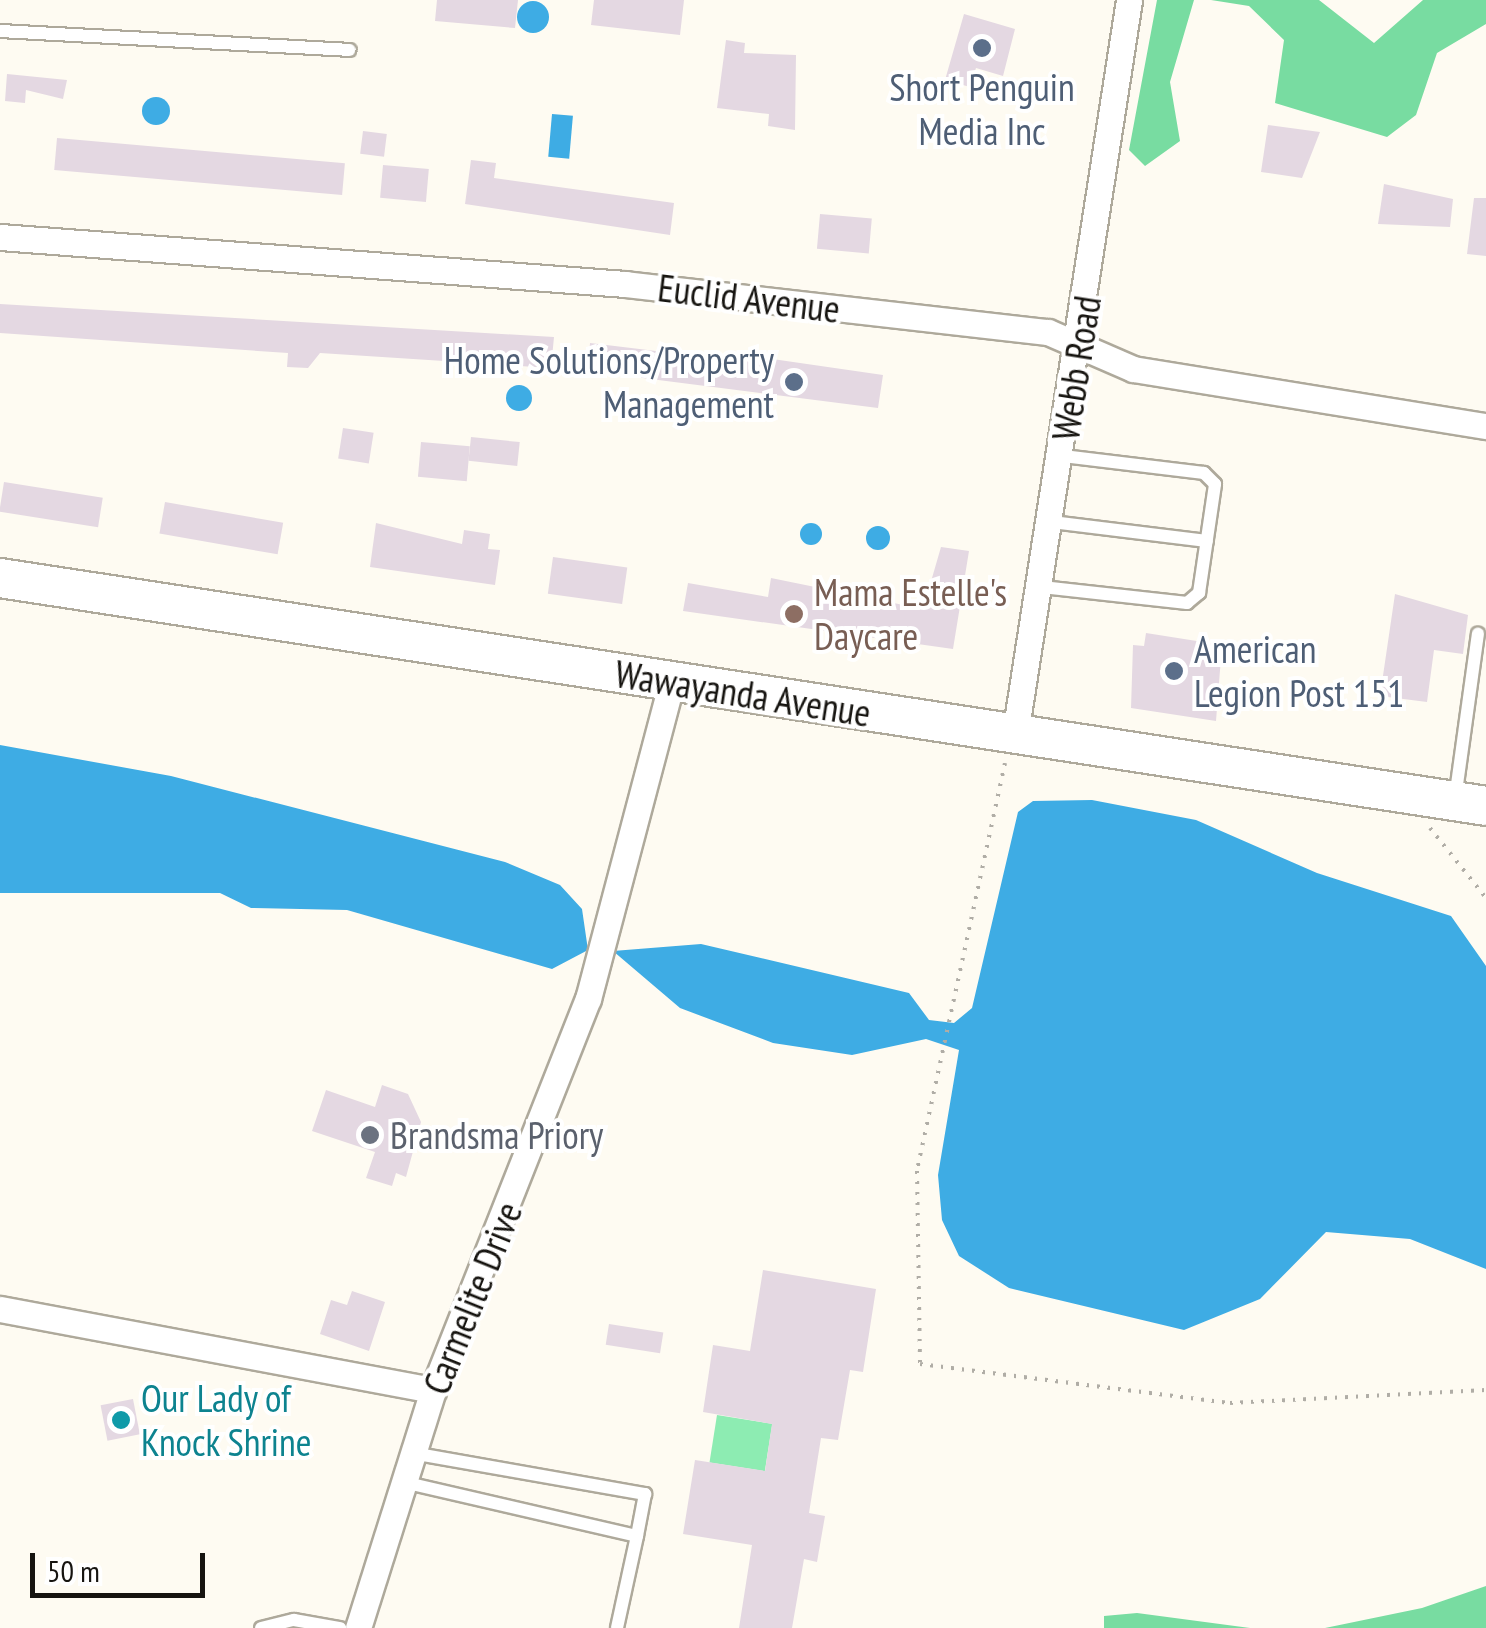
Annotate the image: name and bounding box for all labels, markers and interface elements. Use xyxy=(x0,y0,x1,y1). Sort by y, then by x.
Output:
marker: Short Penguin Media Inc xyxy=(971,37,993,59)
place label: Short Penguin Media Inc xyxy=(889,64,1075,153)
street label: Euclid Avenue xyxy=(655,264,843,332)
street label: Webb Road xyxy=(1042,292,1110,444)
place label: Home Solutions/Property Management xyxy=(444,337,774,426)
marker: Home Solutions/Property Management xyxy=(783,371,805,393)
place label: Mama Estelle's Daycare xyxy=(814,569,1007,658)
marker: Mama Estelle's Daycare xyxy=(783,603,805,625)
place label: American Legion Post 151 xyxy=(1194,626,1404,716)
street label: Wawayanda Avenue xyxy=(612,650,874,736)
marker: American Legion Post 151 xyxy=(1163,660,1185,682)
place label: Brandsma Priory xyxy=(390,1112,603,1158)
marker: Brandsma Priory xyxy=(359,1124,381,1146)
street label: Carmelite Drive xyxy=(413,1195,531,1401)
place label: Our Lady of Knock Shrine xyxy=(141,1375,312,1465)
marker: Our Lady of Knock Shrine xyxy=(110,1409,132,1431)
scale bar xyxy=(35,1533,210,1595)
text: 50 m xyxy=(47,1551,100,1590)

